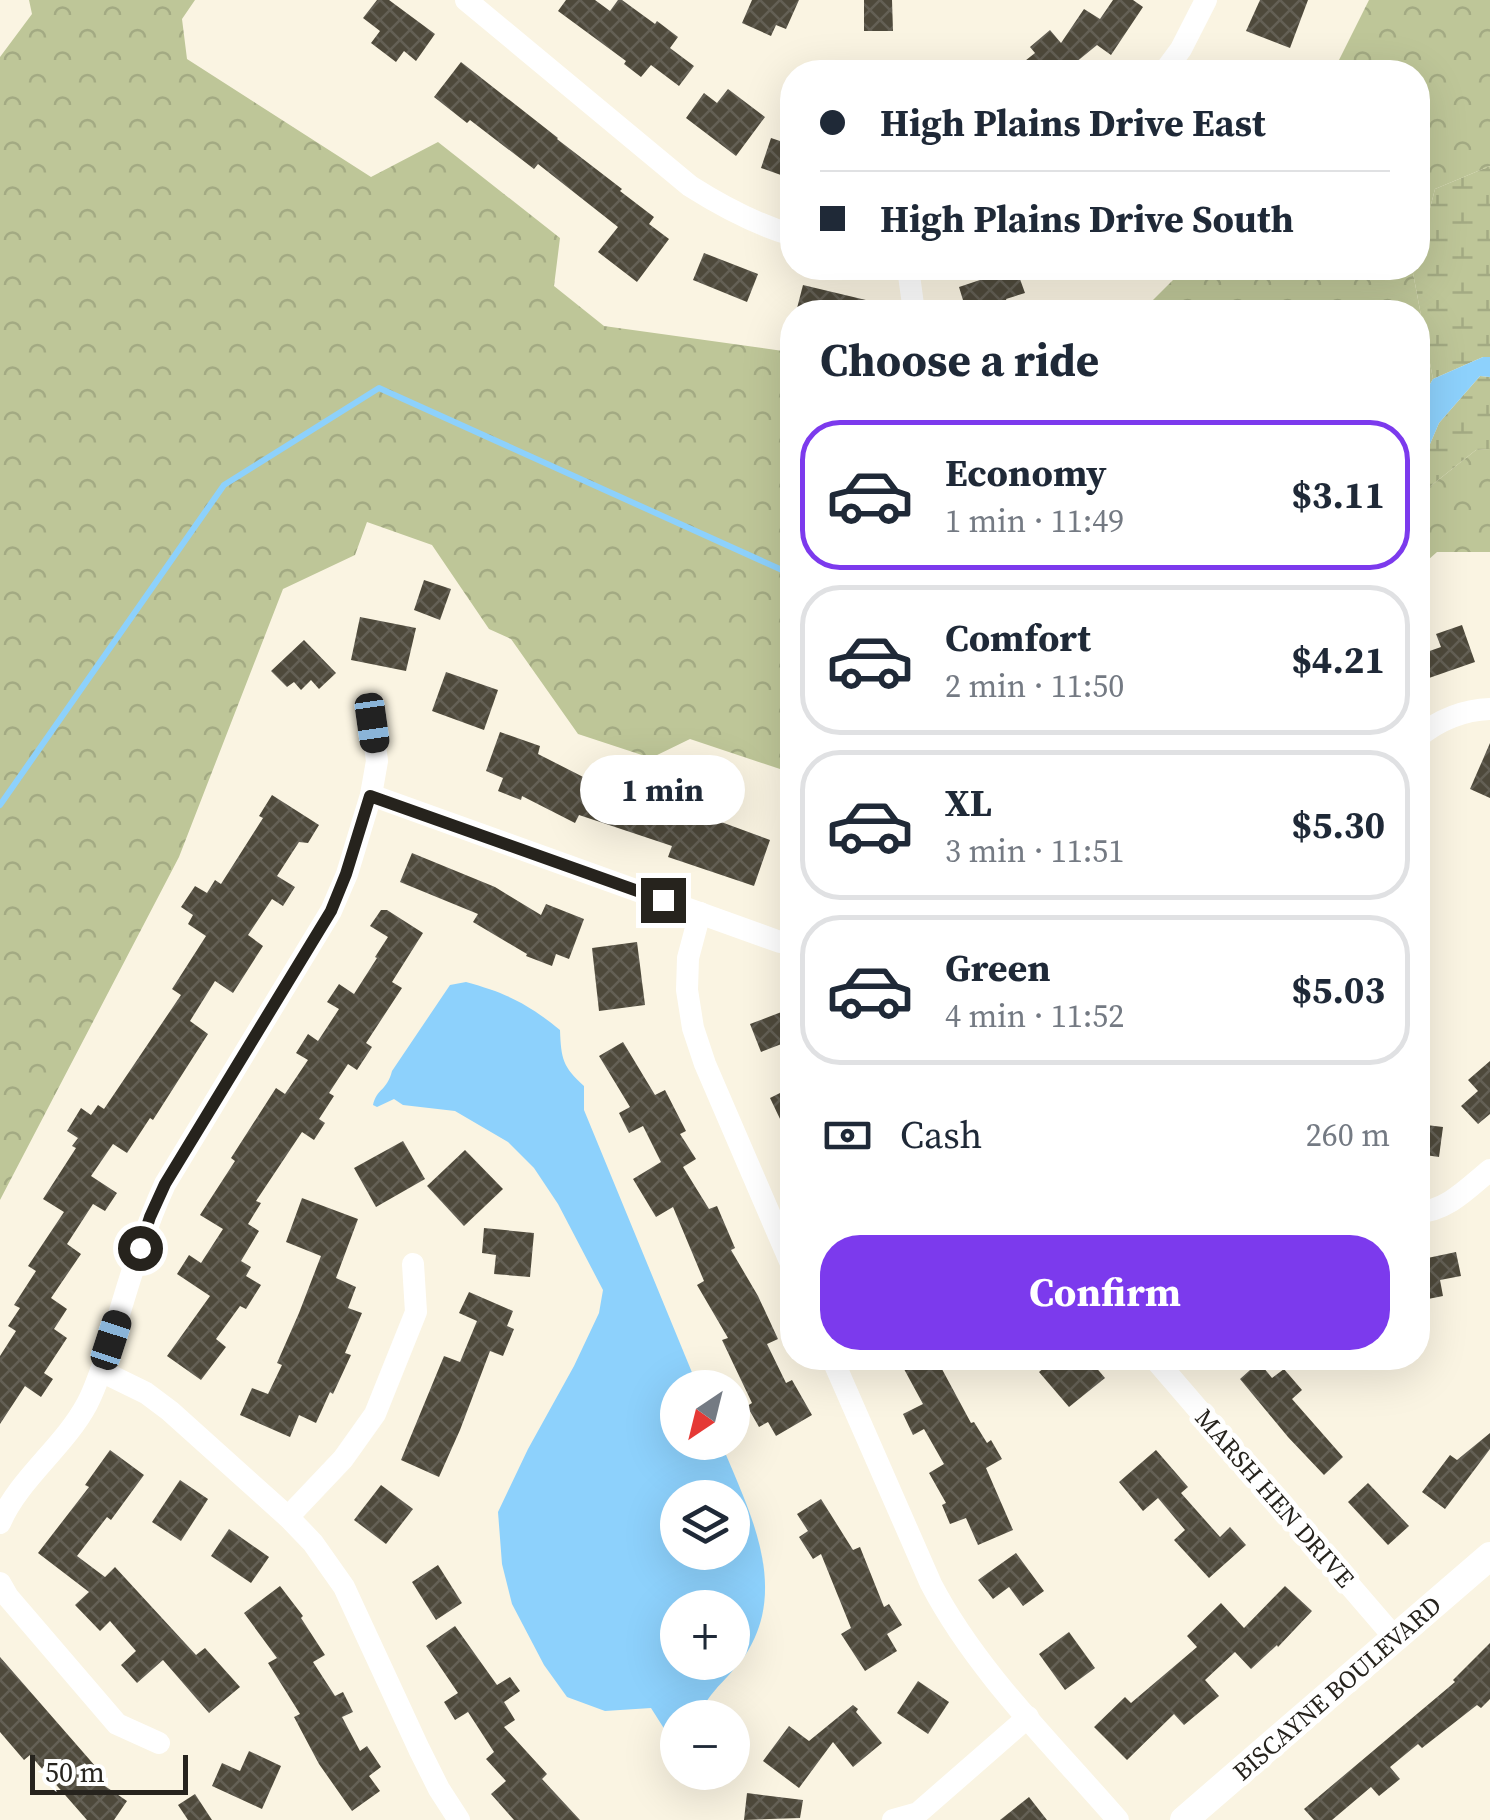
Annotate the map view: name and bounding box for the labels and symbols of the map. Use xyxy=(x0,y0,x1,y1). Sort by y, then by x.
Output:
car xyxy=(353,691,391,755)
callout: 1 min xyxy=(580,755,746,825)
route end xyxy=(641,878,686,923)
route start xyxy=(118,1226,163,1271)
car xyxy=(87,1307,135,1373)
north arrow xyxy=(660,1370,750,1460)
street label: MARSH HEN DRIVE xyxy=(1188,1401,1362,1595)
street label: BISCAYNE BOULEVARD xyxy=(1226,1588,1448,1788)
scale bar xyxy=(30,1750,188,1794)

